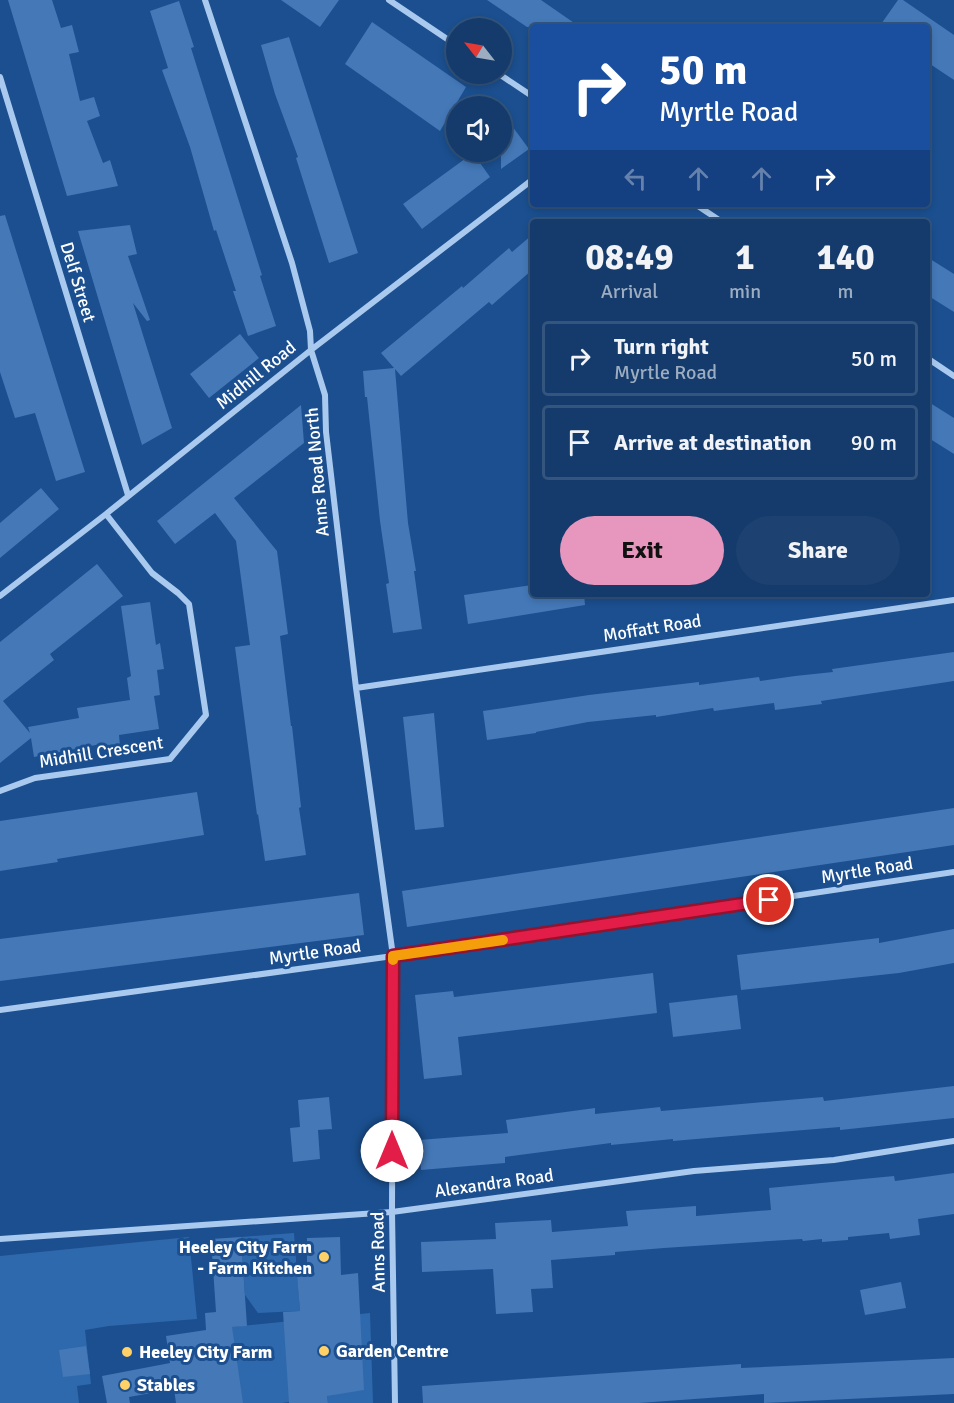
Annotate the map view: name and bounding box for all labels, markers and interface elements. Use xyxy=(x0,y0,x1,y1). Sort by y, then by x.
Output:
north arrow xyxy=(446,18,512,84)
map controls xyxy=(446,18,512,162)
text: 50 m xyxy=(659,45,748,96)
icon: right xyxy=(560,48,638,126)
button: sound xyxy=(446,96,512,162)
text: Myrtle Road xyxy=(659,96,798,129)
icon: left xyxy=(619,162,652,195)
icon: ahead xyxy=(682,162,715,195)
icon: ahead xyxy=(745,162,778,195)
icon: right xyxy=(808,162,841,195)
text: 08:49 xyxy=(585,235,674,280)
text: 1 xyxy=(735,235,755,280)
text: 140 xyxy=(816,235,875,280)
street label: Delf Street xyxy=(55,239,101,325)
text: Arrival xyxy=(601,279,658,304)
text: min xyxy=(729,279,761,304)
text: m xyxy=(838,279,854,304)
text: Turn right xyxy=(614,333,709,360)
street label: Midhill Road xyxy=(212,336,300,414)
icon: right xyxy=(563,342,596,375)
text: 50 m xyxy=(851,345,897,372)
text: Myrtle Road xyxy=(614,360,717,385)
street label: Anns Road North xyxy=(300,406,334,538)
icon: arrive xyxy=(563,426,596,459)
text: Arrive at destination xyxy=(614,429,811,456)
text: 90 m xyxy=(851,429,897,456)
button: Exit xyxy=(560,516,724,585)
button: Share xyxy=(736,516,900,585)
street label: Moffatt Road xyxy=(601,609,703,647)
street label: Midhill Crescent xyxy=(37,731,165,773)
street label: Myrtle Road xyxy=(819,852,915,888)
pin xyxy=(743,874,794,925)
icon: arrive xyxy=(752,883,785,916)
street label: Myrtle Road xyxy=(267,935,363,969)
position arrow xyxy=(360,1119,424,1183)
street label: Alexandra Road xyxy=(433,1164,555,1202)
street label: Anns Road xyxy=(366,1211,390,1293)
place label: Heeley City Farm - Farm Kitchen xyxy=(179,1236,312,1279)
marker: Heeley City Farm - Farm Kitchen xyxy=(317,1250,331,1264)
place label: Garden Centre xyxy=(336,1340,449,1362)
place label: Heeley City Farm xyxy=(139,1341,272,1363)
marker: Garden Centre xyxy=(317,1344,331,1358)
marker: Heeley City Farm xyxy=(120,1345,134,1359)
place label: Stables xyxy=(137,1374,195,1396)
marker: Stables xyxy=(118,1378,132,1392)

